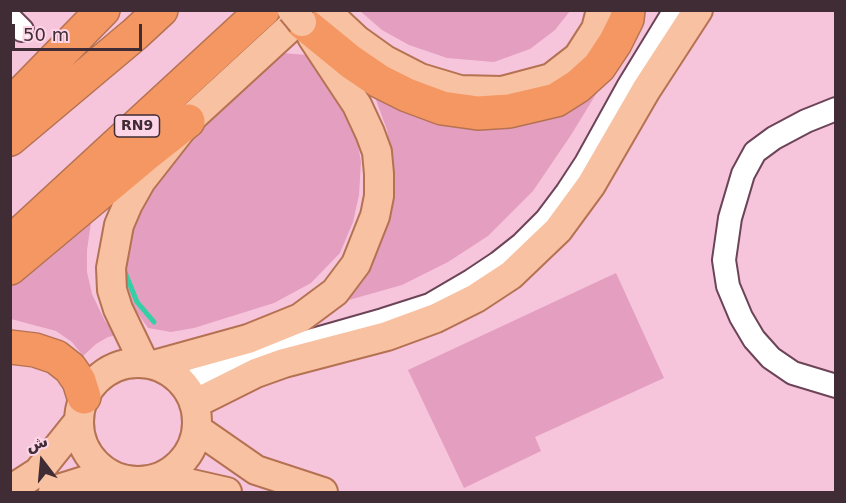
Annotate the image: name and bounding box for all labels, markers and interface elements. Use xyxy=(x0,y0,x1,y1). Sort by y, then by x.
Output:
scale bar xyxy=(15,12,146,50)
text: 50 m xyxy=(23,24,69,45)
road number: RN9 xyxy=(114,115,160,137)
north arrow xyxy=(12,431,72,491)
text: ش xyxy=(24,431,50,455)

